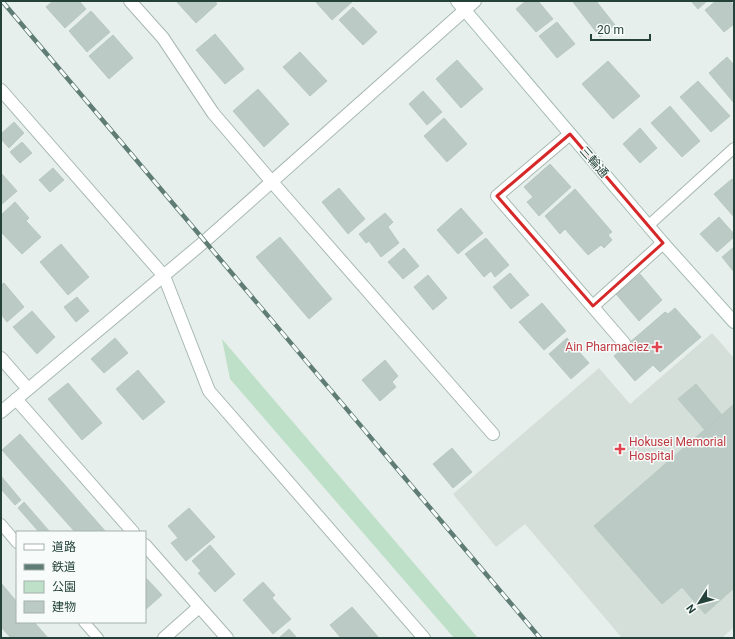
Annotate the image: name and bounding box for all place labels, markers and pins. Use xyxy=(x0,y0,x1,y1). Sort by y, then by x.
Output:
place label: Ain Pharmaciez xyxy=(565,340,649,354)
marker: Ain Pharmaciez xyxy=(652,342,662,352)
place label: Hokusei Memorial Hospital xyxy=(629,435,726,463)
marker: Hokusei Memorial Hospital xyxy=(614,443,626,455)

